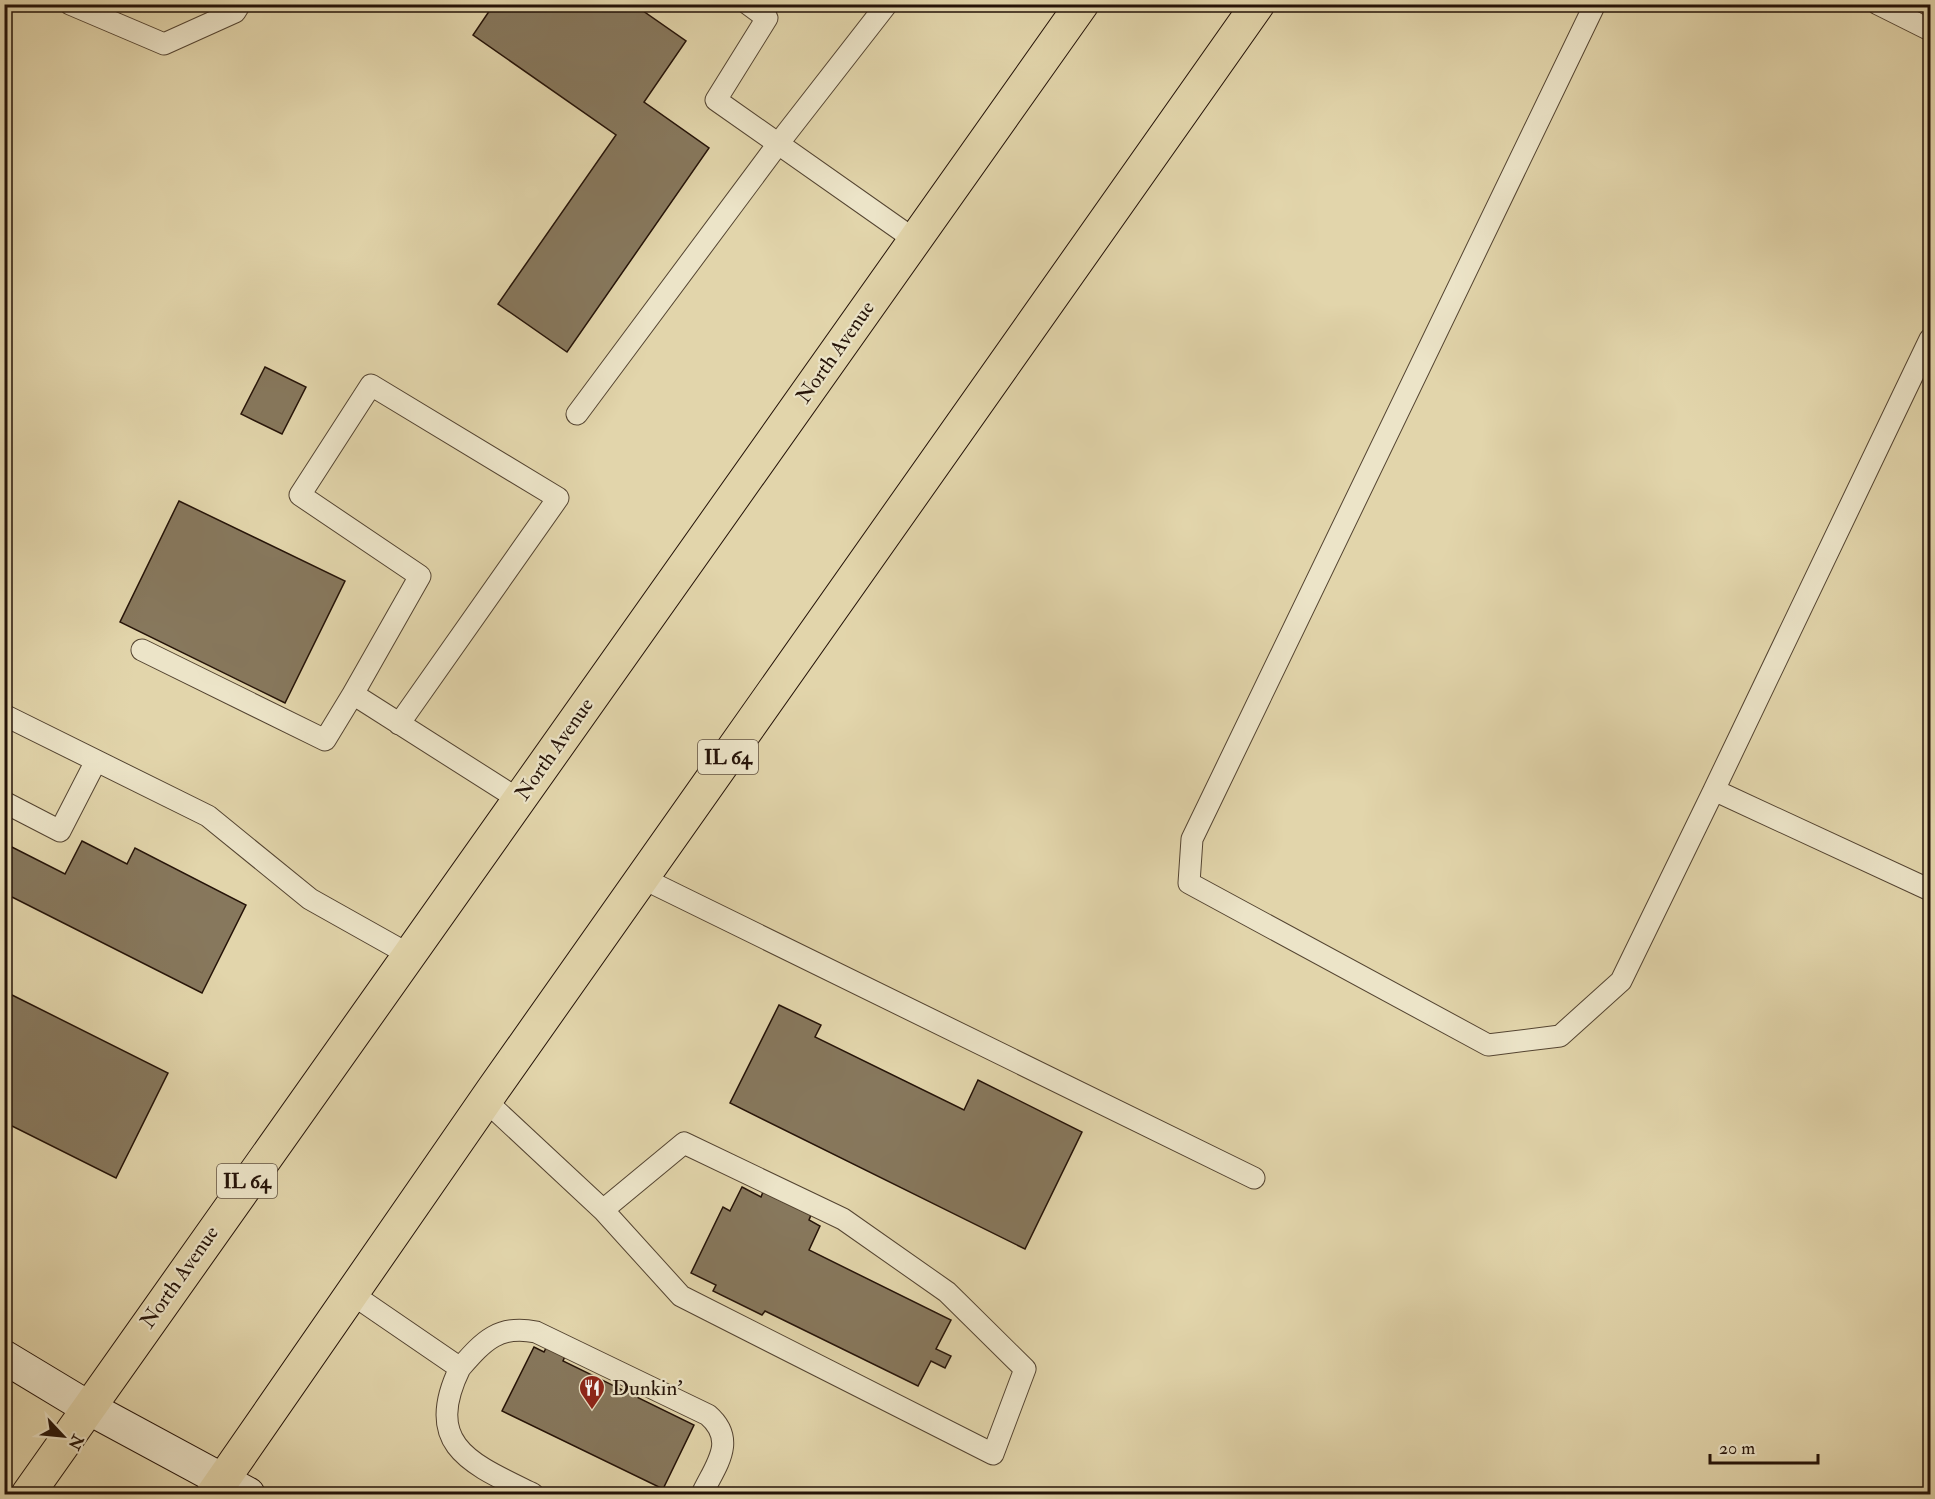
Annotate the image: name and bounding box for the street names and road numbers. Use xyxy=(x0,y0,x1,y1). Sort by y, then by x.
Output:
street label: North Avenue xyxy=(790,296,881,409)
street label: North Avenue xyxy=(509,693,600,806)
road number: IL 64 xyxy=(698,740,758,774)
road number: IL 64 xyxy=(217,1164,277,1198)
street label: North Avenue xyxy=(134,1221,225,1334)

